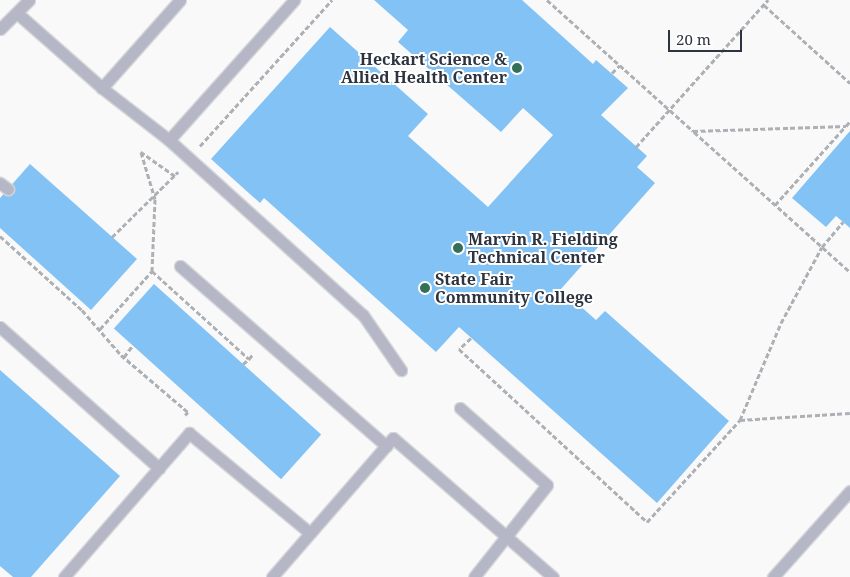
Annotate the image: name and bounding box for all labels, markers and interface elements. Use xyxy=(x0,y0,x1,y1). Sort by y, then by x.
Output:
scale bar xyxy=(670,20,744,52)
text: 20 m xyxy=(676,29,711,49)
place label: Heckart Science & Allied Health Center xyxy=(341,49,507,87)
marker: Heckart Science & Allied Health Center xyxy=(511,62,523,74)
place label: Marvin R. Fielding Technical Center xyxy=(468,229,618,267)
marker: Marvin R. Fielding Technical Center xyxy=(452,242,464,254)
place label: State Fair Community College xyxy=(435,269,593,307)
marker: State Fair Community College xyxy=(419,282,431,294)

